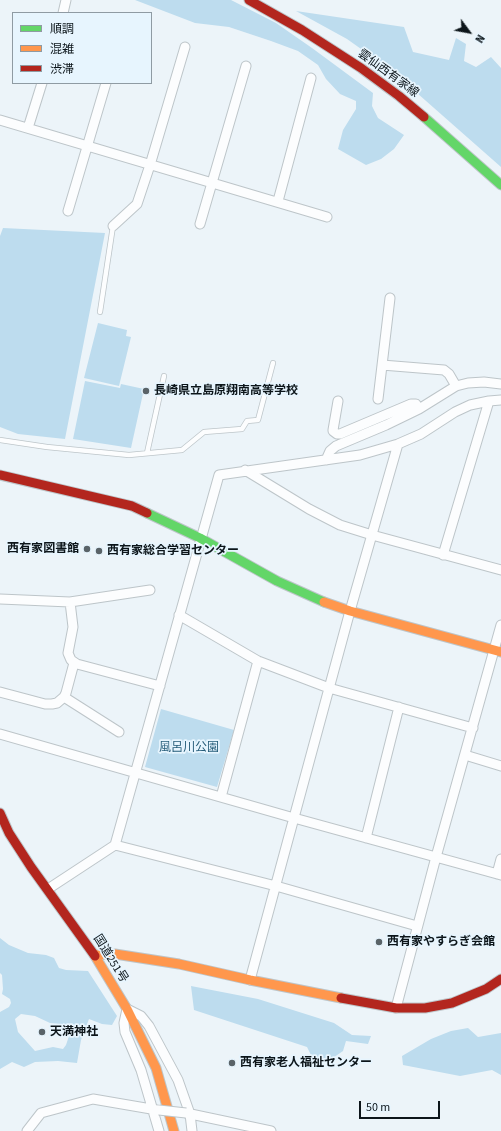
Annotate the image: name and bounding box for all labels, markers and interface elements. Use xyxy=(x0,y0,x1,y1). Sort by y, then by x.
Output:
legend xyxy=(12,12,152,84)
north arrow xyxy=(449,12,489,52)
text: 順調 xyxy=(50,21,74,38)
text: N xyxy=(471,32,488,46)
text: 混雑 xyxy=(50,41,74,58)
street label: 雲仙西有家線 xyxy=(355,47,421,101)
text: 渋滞 xyxy=(50,61,74,78)
place label: 長崎県立島原翔南高等学校 xyxy=(154,384,298,398)
marker: 長崎県立島原翔南高等学校 xyxy=(141,386,151,396)
place label: 西有家図書館 xyxy=(7,542,79,556)
marker: 西有家図書館 xyxy=(82,544,92,554)
place label: 西有家総合学習センター xyxy=(107,544,239,558)
marker: 西有家総合学習センター xyxy=(94,546,104,556)
park label: 風呂川公園 xyxy=(159,741,219,755)
street label: 国道251号 xyxy=(90,932,130,986)
place label: 西有家やすらぎ会館 xyxy=(387,935,495,949)
marker: 西有家やすらぎ会館 xyxy=(374,937,384,947)
place label: 天満神社 xyxy=(50,1025,98,1039)
marker: 天満神社 xyxy=(37,1027,47,1037)
place label: 西有家老人福祉センター xyxy=(240,1056,372,1070)
marker: 西有家老人福祉センター xyxy=(227,1058,237,1068)
scale bar xyxy=(361,1093,442,1119)
text: 50 m xyxy=(366,1099,390,1116)

